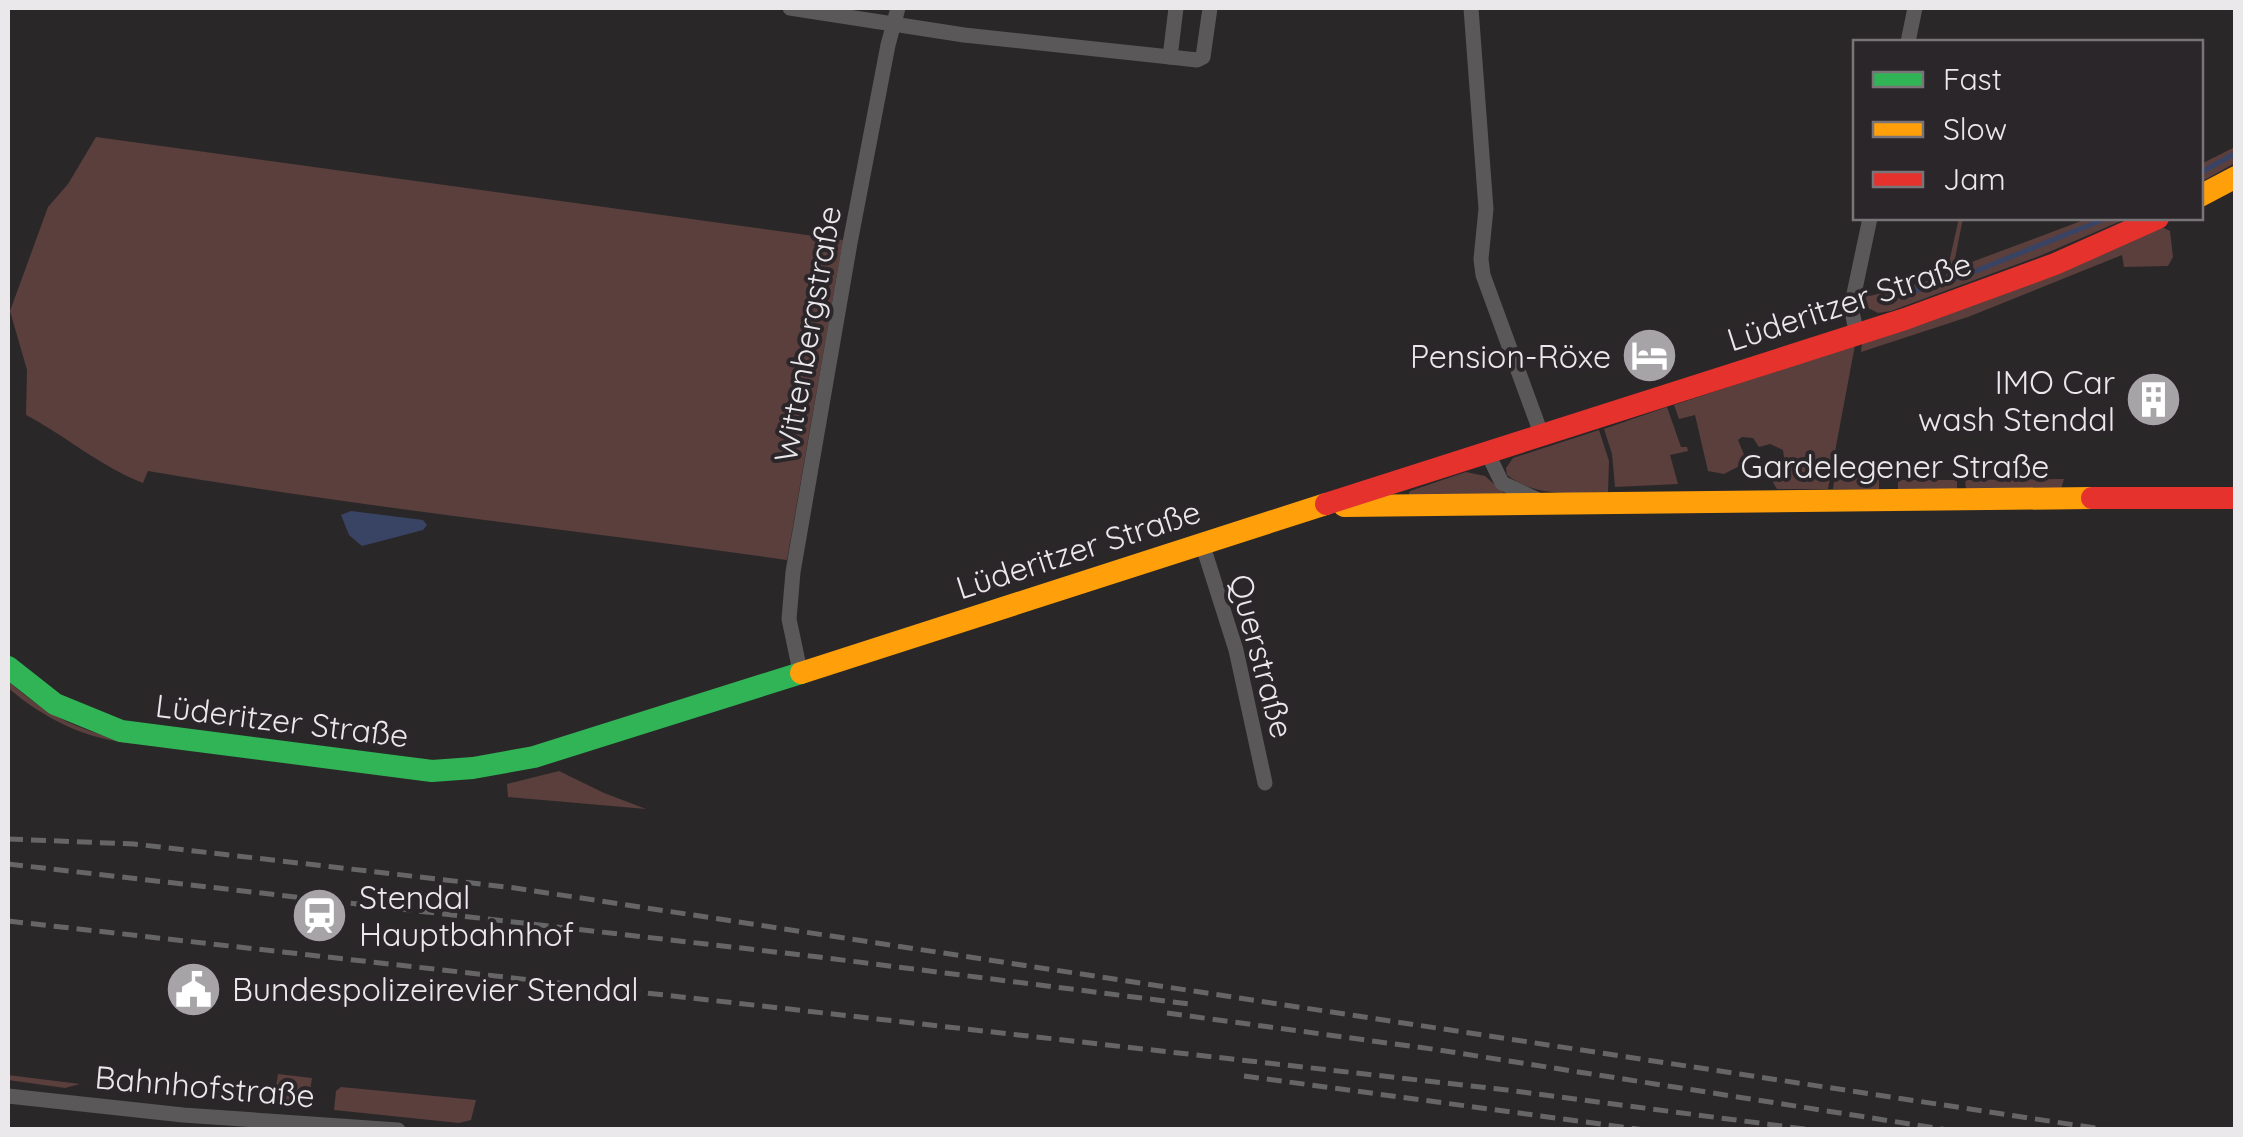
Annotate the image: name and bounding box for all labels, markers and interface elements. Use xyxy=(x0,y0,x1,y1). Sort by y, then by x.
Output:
legend xyxy=(1853,40,2203,220)
text: Fast xyxy=(1943,60,2002,98)
text: Slow xyxy=(1943,110,2007,148)
text: Jam xyxy=(1943,160,2006,198)
street label: Wittenbergstraße xyxy=(765,203,849,465)
street label: Lüderitzer Straße xyxy=(1722,243,1976,359)
hotel icon: Pension-Röxe xyxy=(1620,326,1680,386)
place label: Pension-Röxe xyxy=(1410,336,1611,376)
place label: IMO Car wash Stendal xyxy=(1918,362,2115,439)
building icon: IMO Car wash Stendal xyxy=(2124,370,2184,430)
street label: Gardelegener Straße xyxy=(1741,446,2049,486)
street label: Lüderitzer Straße xyxy=(951,491,1205,607)
street label: Querstraße xyxy=(1221,570,1303,742)
street label: Lüderitzer Straße xyxy=(153,685,411,755)
place label: Stendal Hauptbahnhof xyxy=(359,877,574,954)
station icon: Stendal Hauptbahnhof xyxy=(290,885,350,945)
public building icon: Bundespolizeirevier Stendal xyxy=(163,959,223,1019)
place label: Bundespolizeirevier Stendal xyxy=(232,969,639,1009)
street label: Bahnhofstraße xyxy=(93,1056,317,1116)

